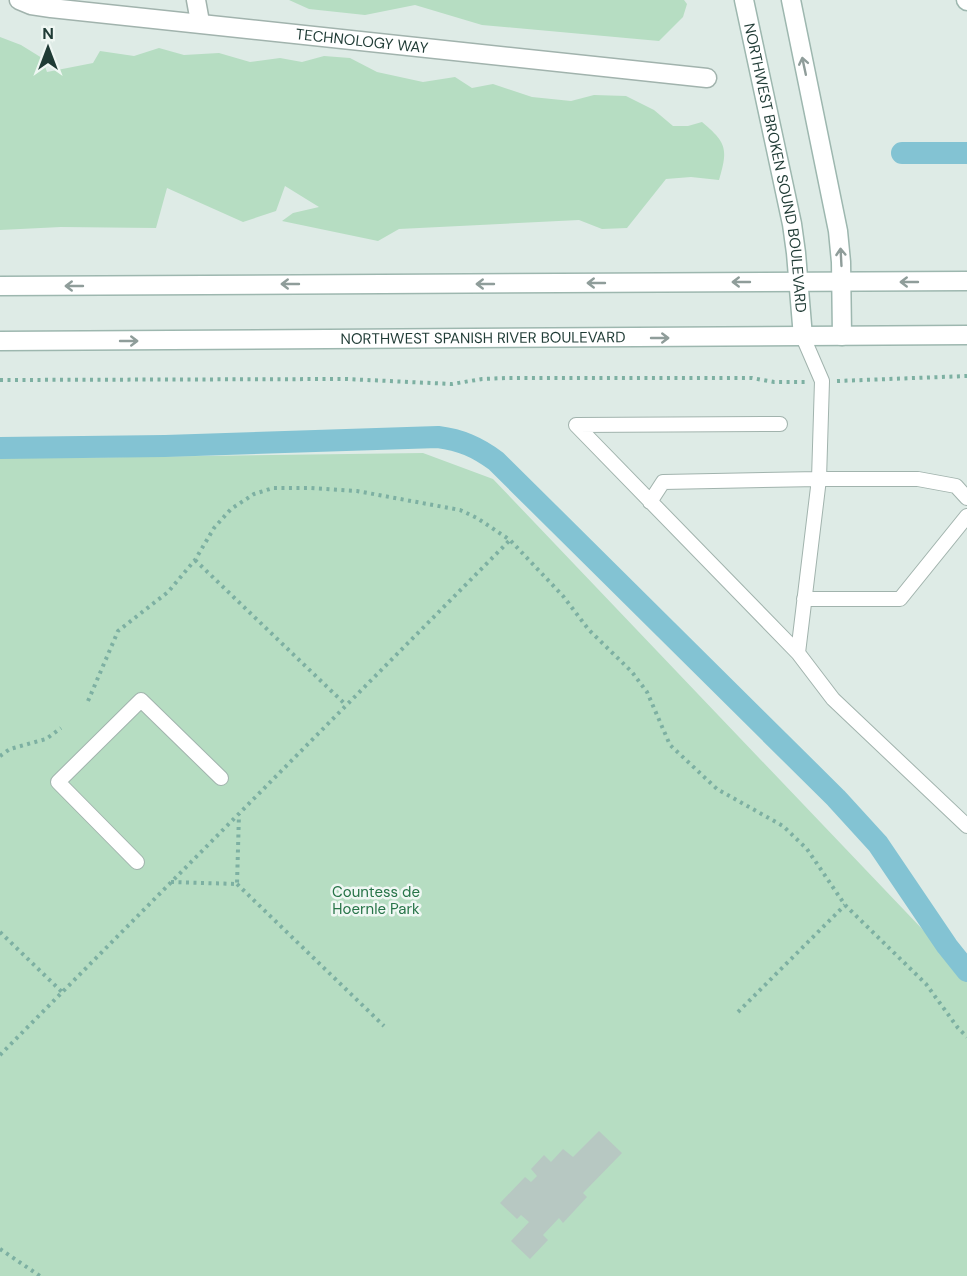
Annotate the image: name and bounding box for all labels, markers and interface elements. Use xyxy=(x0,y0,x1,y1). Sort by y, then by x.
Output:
north arrow xyxy=(18,18,78,78)
street label: NORTHWEST BROKEN SOUND BOULEVARD xyxy=(739,21,811,313)
text: N xyxy=(42,23,54,44)
street label: TECHNOLOGY WAY xyxy=(295,24,429,58)
one-way arrow xyxy=(798,56,809,76)
one-way arrow xyxy=(835,247,846,267)
one-way arrow xyxy=(731,276,751,288)
one-way arrow xyxy=(899,276,919,287)
one-way arrow xyxy=(586,277,606,289)
one-way arrow xyxy=(476,278,496,289)
one-way arrow xyxy=(281,279,301,290)
one-way arrow xyxy=(65,280,85,292)
street label: NORTHWEST SPANISH RIVER BOULEVARD xyxy=(340,327,626,349)
one-way arrow xyxy=(650,332,670,344)
one-way arrow xyxy=(119,335,139,347)
park label: Countess de Hoernle Park xyxy=(332,882,420,919)

